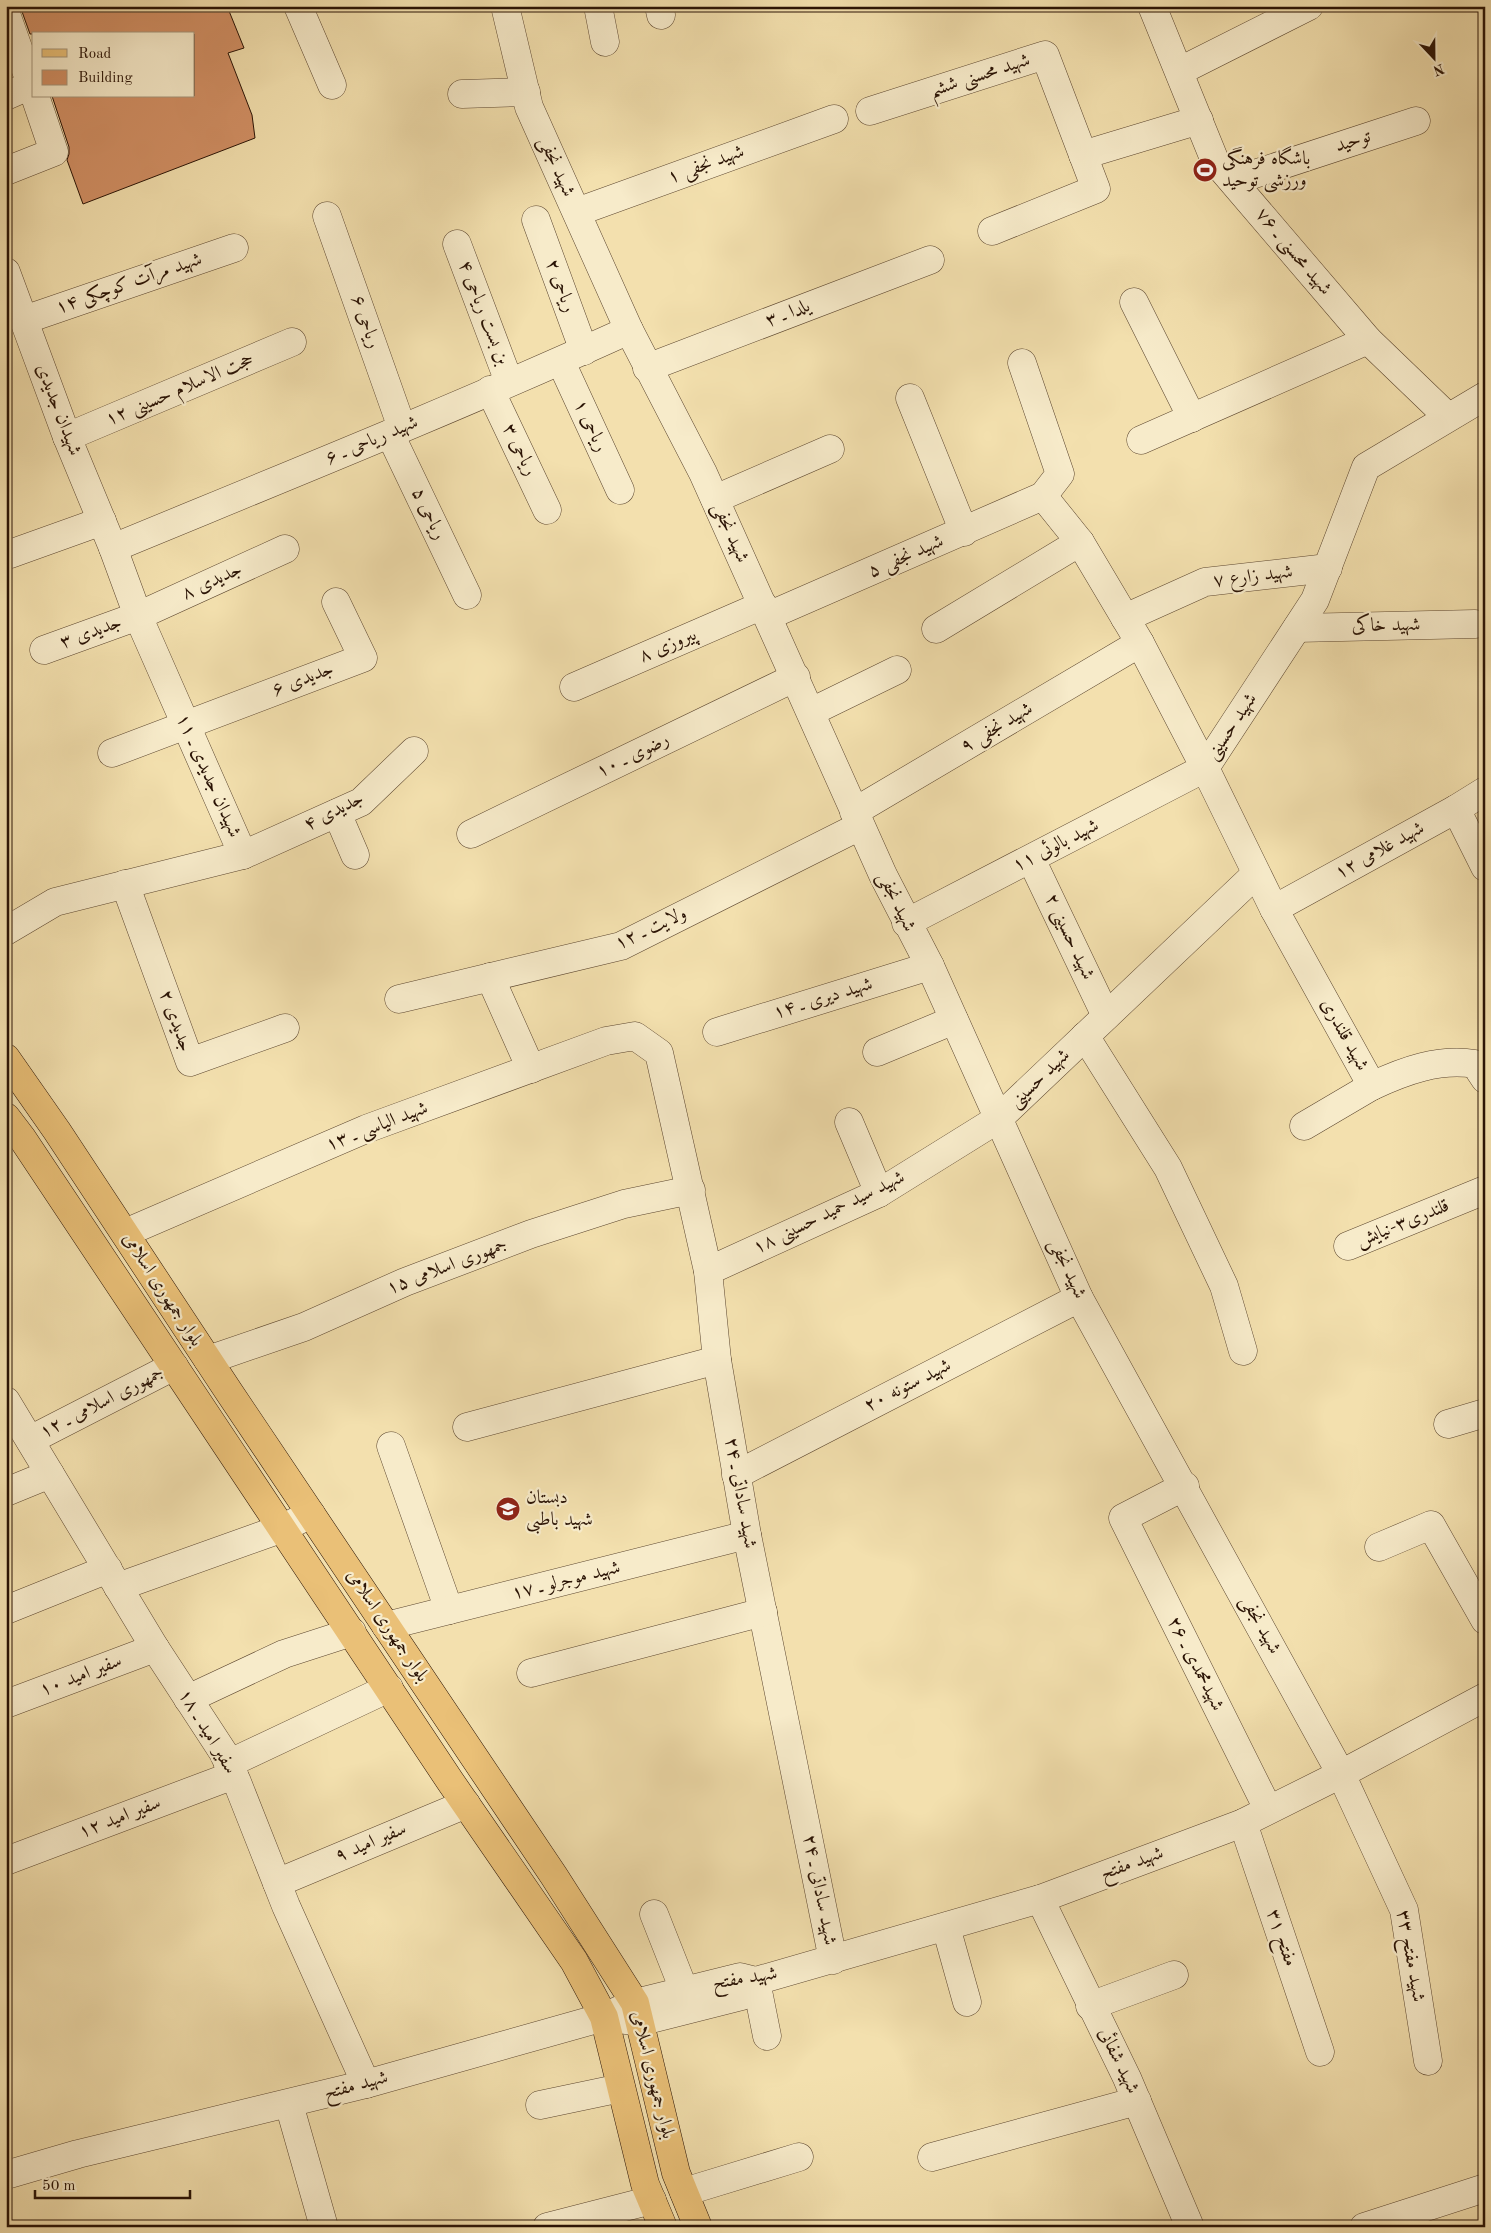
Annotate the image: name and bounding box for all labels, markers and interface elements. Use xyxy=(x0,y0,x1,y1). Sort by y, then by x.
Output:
legend xyxy=(32,32,195,98)
north arrow xyxy=(1408,32,1458,82)
text: Road xyxy=(78,47,112,62)
street label: شهید محسنی ششم xyxy=(927,51,1035,109)
text: N xyxy=(1431,61,1446,78)
text: Building xyxy=(78,71,133,86)
street label: توحید xyxy=(1333,127,1374,158)
street label: شهید نجفی xyxy=(533,134,578,201)
street label: شهید نجفی ۱ xyxy=(665,142,748,189)
place label: باشگاه فرهنگی ورزشی توحید xyxy=(1222,145,1310,193)
sports icon: باشگاه فرهنگی ورزشی توحید xyxy=(1192,157,1218,183)
street label: شهید محسنی ـ ۷۶ xyxy=(1250,205,1335,300)
street label: شهید مرآت کوچکی ۱۴ xyxy=(53,247,205,320)
street label: ریاحی ۲ xyxy=(541,257,578,315)
street label: بن بست ریاحی ۴ xyxy=(453,258,512,369)
street label: ریاحی ۶ xyxy=(346,293,383,351)
street label: یلدا ـ ۳ xyxy=(763,296,814,332)
street label: حجت الاسلام حسینی ۱۲ xyxy=(103,350,259,434)
street label: شهیدان جدیدی xyxy=(31,362,84,459)
street label: ریاحی ۱ xyxy=(569,397,610,455)
street label: شهید ریاحی ـ ۶ xyxy=(323,413,421,470)
street label: ریاحی ۳ xyxy=(497,421,540,479)
street label: ریاحی ۵ xyxy=(406,485,449,543)
street label: شهید نجفی xyxy=(707,500,752,567)
street label: شهید نجفی ۵ xyxy=(866,532,947,584)
street label: جدیدی ۸ xyxy=(179,560,245,604)
street label: شهید زارع ۷ xyxy=(1212,563,1294,595)
street label: شهید خاکی xyxy=(1351,612,1421,637)
street label: جدیدی ۳ xyxy=(58,613,124,653)
street label: پیروزی ۸ xyxy=(637,625,701,668)
street label: جدیدی ۶ xyxy=(270,660,336,700)
street label: شهید حسینی xyxy=(1203,690,1263,765)
street label: شهید نجفی ۹ xyxy=(958,699,1037,758)
street label: شهیدان جدیدی ـ ۱۱ xyxy=(171,711,244,841)
street label: رضوی ـ ۱۰ xyxy=(594,730,673,783)
street label: جدیدی ۴ xyxy=(301,789,367,835)
street label: شهید بالوئی ۱۱ xyxy=(1009,814,1102,877)
street label: شهید غلامی ۱۲ xyxy=(1332,819,1428,884)
street label: شهید نجفی xyxy=(872,869,918,936)
street label: شهید حسینی ۲ xyxy=(1039,891,1097,984)
street label: ولایت ـ ۱۲ xyxy=(612,904,690,954)
street label: شهید دیری ـ ۱۴ xyxy=(771,975,875,1024)
street label: جدیدی ۲ xyxy=(155,988,195,1054)
street label: شهید قلندری xyxy=(1316,996,1372,1075)
street label: شهید حسینی xyxy=(1006,1046,1075,1114)
street label: شهید الیاسی ـ ۱۳ xyxy=(323,1099,431,1157)
street label: شهید سید حمید حسینی ۱۸ xyxy=(750,1168,909,1260)
street label: قلندری۳-نیایش xyxy=(1354,1197,1453,1253)
street label: بلوار جمهوری اسلامی xyxy=(117,1230,206,1351)
street label: جمهوری اسلامی ۱۵ xyxy=(384,1235,510,1300)
street label: شهید نجفی xyxy=(1043,1236,1089,1303)
street label: شهید ستونه ۲۰ xyxy=(862,1356,955,1417)
street label: جمهوری اسلامی ـ ۱۲ xyxy=(37,1364,167,1443)
street label: شهید ساداتی ـ ۲۴ xyxy=(720,1436,759,1550)
place label: دبستان شهید باطبی xyxy=(526,1489,593,1534)
school or university icon: دبستان شهید باطبی xyxy=(495,1496,521,1522)
street label: شهید موجرلو ـ ۱۷ xyxy=(510,1558,622,1605)
street label: بلوار جمهوری اسلامی xyxy=(342,1566,432,1686)
street label: شهید نجفی xyxy=(1235,1593,1284,1658)
street label: شهیدمحمدی ـ ۲۶ xyxy=(1162,1614,1227,1714)
street label: سفیر امید ۱۰ xyxy=(37,1652,125,1700)
street label: سفیر امید ـ ۱۸ xyxy=(174,1686,240,1778)
street label: سفیر امید ۱۲ xyxy=(76,1794,164,1842)
street label: سفیر امید ۹ xyxy=(333,1820,409,1866)
street label: شهید ساداتی ـ ۲۴ xyxy=(798,1833,839,1947)
street label: شهید مفتح xyxy=(1098,1844,1168,1890)
street label: مفتح ۳۱ xyxy=(1257,1907,1300,1971)
street label: شهید مفتح ۳۳ xyxy=(1387,1909,1427,2005)
street label: شهید مفتح xyxy=(711,1964,780,1999)
street label: بلوار جمهوری اسلامی xyxy=(626,2009,677,2141)
street label: شهید شفائی xyxy=(1093,2024,1145,2097)
street label: شهید مفتح xyxy=(322,2068,392,2109)
scale bar xyxy=(35,2168,190,2200)
text: 50 m xyxy=(42,2179,76,2194)

